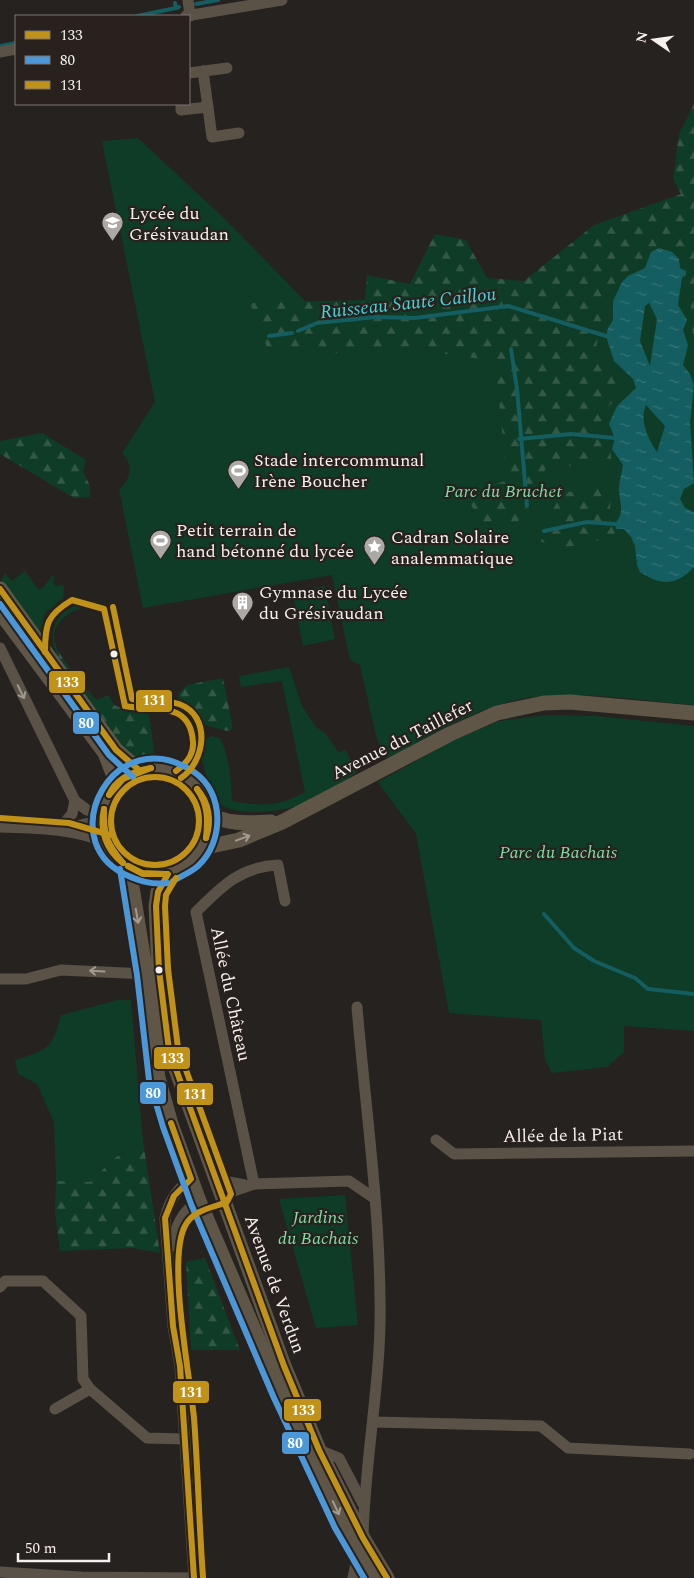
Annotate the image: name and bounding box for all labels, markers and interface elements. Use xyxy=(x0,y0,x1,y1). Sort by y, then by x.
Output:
legend xyxy=(15,15,190,105)
north arrow xyxy=(629,15,679,65)
text: 133 xyxy=(60,24,83,47)
text: N xyxy=(630,29,653,45)
text: 80 xyxy=(60,49,75,72)
text: 131 xyxy=(60,74,83,97)
place label: Lycée du Grésivaudan xyxy=(129,200,229,248)
school or university icon: Lycée du Grésivaudan xyxy=(101,211,125,242)
water label: Ruisseau Saute Caillou xyxy=(319,280,498,327)
place label: Stade intercommunal Irène Boucher xyxy=(254,447,424,495)
sports icon: Stade intercommunal Irène Boucher xyxy=(226,458,250,489)
park label: Parc du Bruchet xyxy=(444,478,562,505)
place label: Petit terrain de hand bétonné du lycée xyxy=(176,517,354,565)
place label: Cadran Solaire analemmatique xyxy=(391,524,513,572)
sports icon: Petit terrain de hand bétonné du lycée xyxy=(148,528,172,559)
place icon: Cadran Solaire analemmatique xyxy=(363,535,387,566)
place label: Gymnase du Lycée du Grésivaudan xyxy=(259,579,408,627)
building icon: Gymnase du Lycée du Grésivaudan xyxy=(231,590,255,621)
unlabelled marker xyxy=(109,649,119,659)
line badge: 133 xyxy=(48,670,86,694)
text: 133 xyxy=(55,672,79,693)
one-way arrow xyxy=(17,684,27,699)
line badge: 131 xyxy=(135,689,173,713)
text: 131 xyxy=(142,690,166,711)
street label: Avenue du Taillefer xyxy=(327,692,478,787)
line badge: 80 xyxy=(72,711,100,735)
text: 80 xyxy=(78,713,94,734)
one-way arrow xyxy=(234,833,250,842)
park label: Parc du Bachais xyxy=(499,839,618,866)
one-way arrow xyxy=(133,907,143,923)
street label: Allée du Château xyxy=(203,924,258,1064)
unlabelled marker xyxy=(154,965,164,975)
one-way arrow xyxy=(89,967,105,976)
line badge: 133 xyxy=(153,1046,191,1070)
text: 133 xyxy=(160,1048,184,1069)
line badge: 80 xyxy=(139,1081,167,1105)
line badge: 131 xyxy=(176,1082,214,1106)
text: 80 xyxy=(145,1083,161,1104)
text: 131 xyxy=(183,1084,207,1105)
street label: Allée de la Piat xyxy=(503,1121,623,1150)
park label: Jardins du Bachais xyxy=(278,1204,359,1252)
street label: Avenue de Verdun xyxy=(237,1211,312,1357)
line badge: 131 xyxy=(172,1380,210,1404)
text: 131 xyxy=(179,1382,203,1403)
line badge: 133 xyxy=(283,1398,322,1422)
text: 133 xyxy=(291,1400,315,1421)
line badge: 80 xyxy=(281,1431,310,1455)
text: 80 xyxy=(287,1433,303,1454)
one-way arrow xyxy=(331,1500,341,1515)
scale bar xyxy=(18,1530,109,1562)
text: 50 m xyxy=(25,1537,57,1560)

